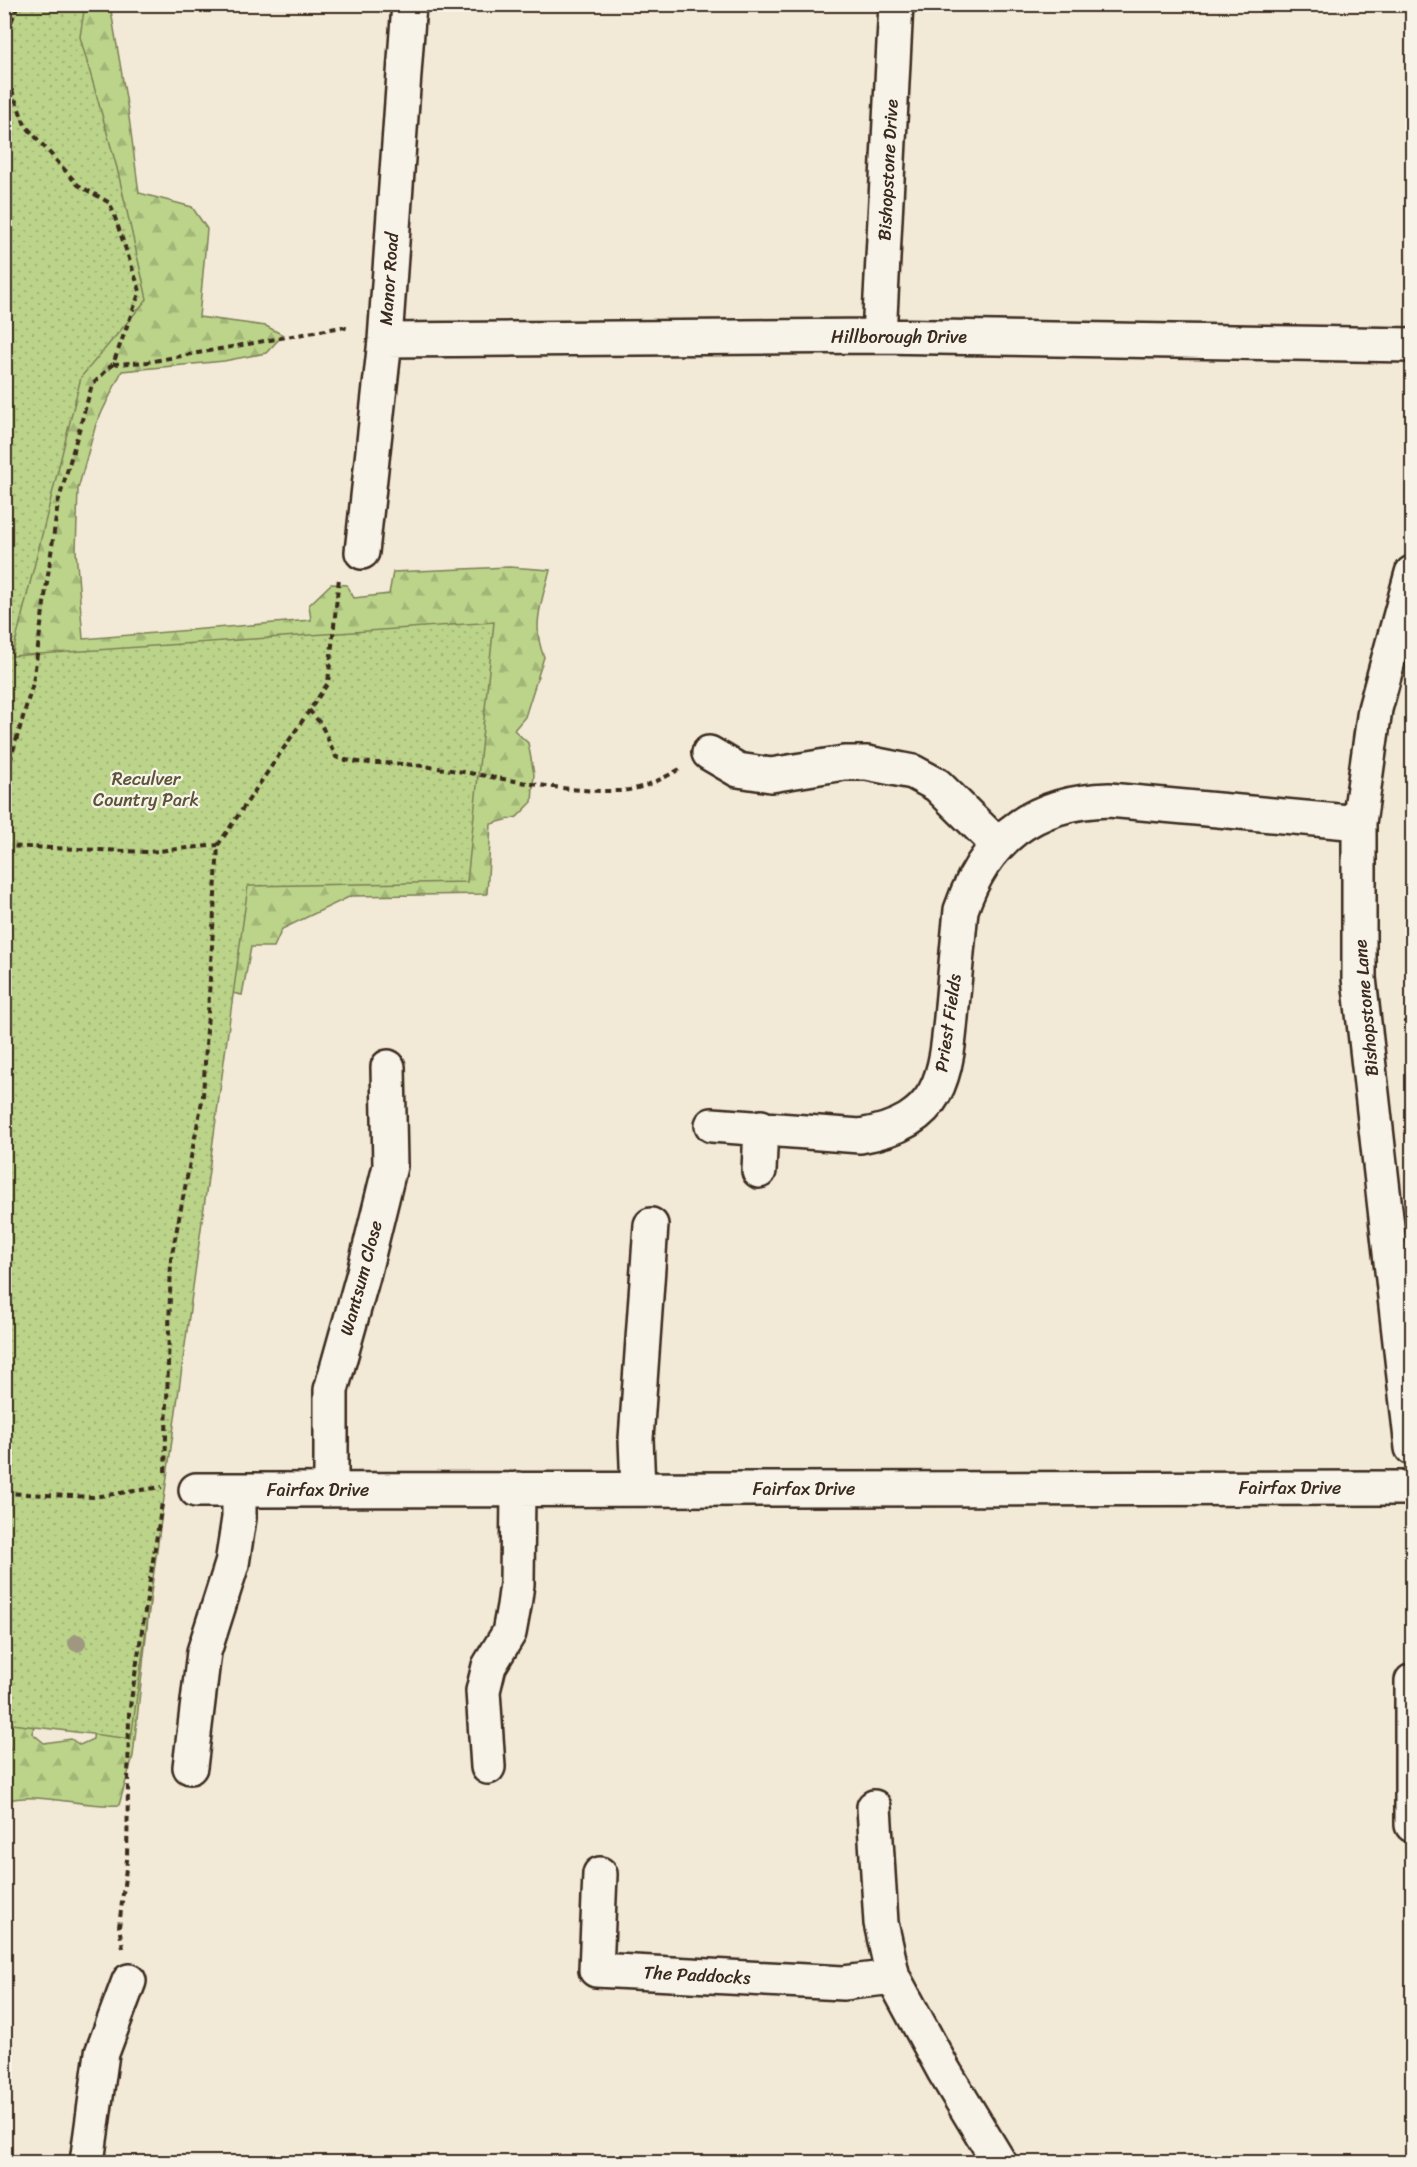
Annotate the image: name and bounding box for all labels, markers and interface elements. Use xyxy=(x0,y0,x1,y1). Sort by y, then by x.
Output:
street label: Bishopstone Drive xyxy=(868,98,908,242)
street label: Manor Road xyxy=(370,230,408,327)
street label: Hillborough Drive xyxy=(831,321,967,353)
park label: Reculver Country Park xyxy=(93,763,199,816)
street label: Bishopstone Lane xyxy=(1344,938,1388,1078)
street label: Priest Fields xyxy=(925,971,971,1074)
street label: Wantsum Close xyxy=(330,1217,392,1339)
street label: Fairfax Drive xyxy=(1239,1472,1341,1504)
street label: Fairfax Drive xyxy=(753,1473,855,1505)
street label: Fairfax Drive xyxy=(267,1474,369,1506)
street label: The Paddocks xyxy=(643,1956,752,1994)

